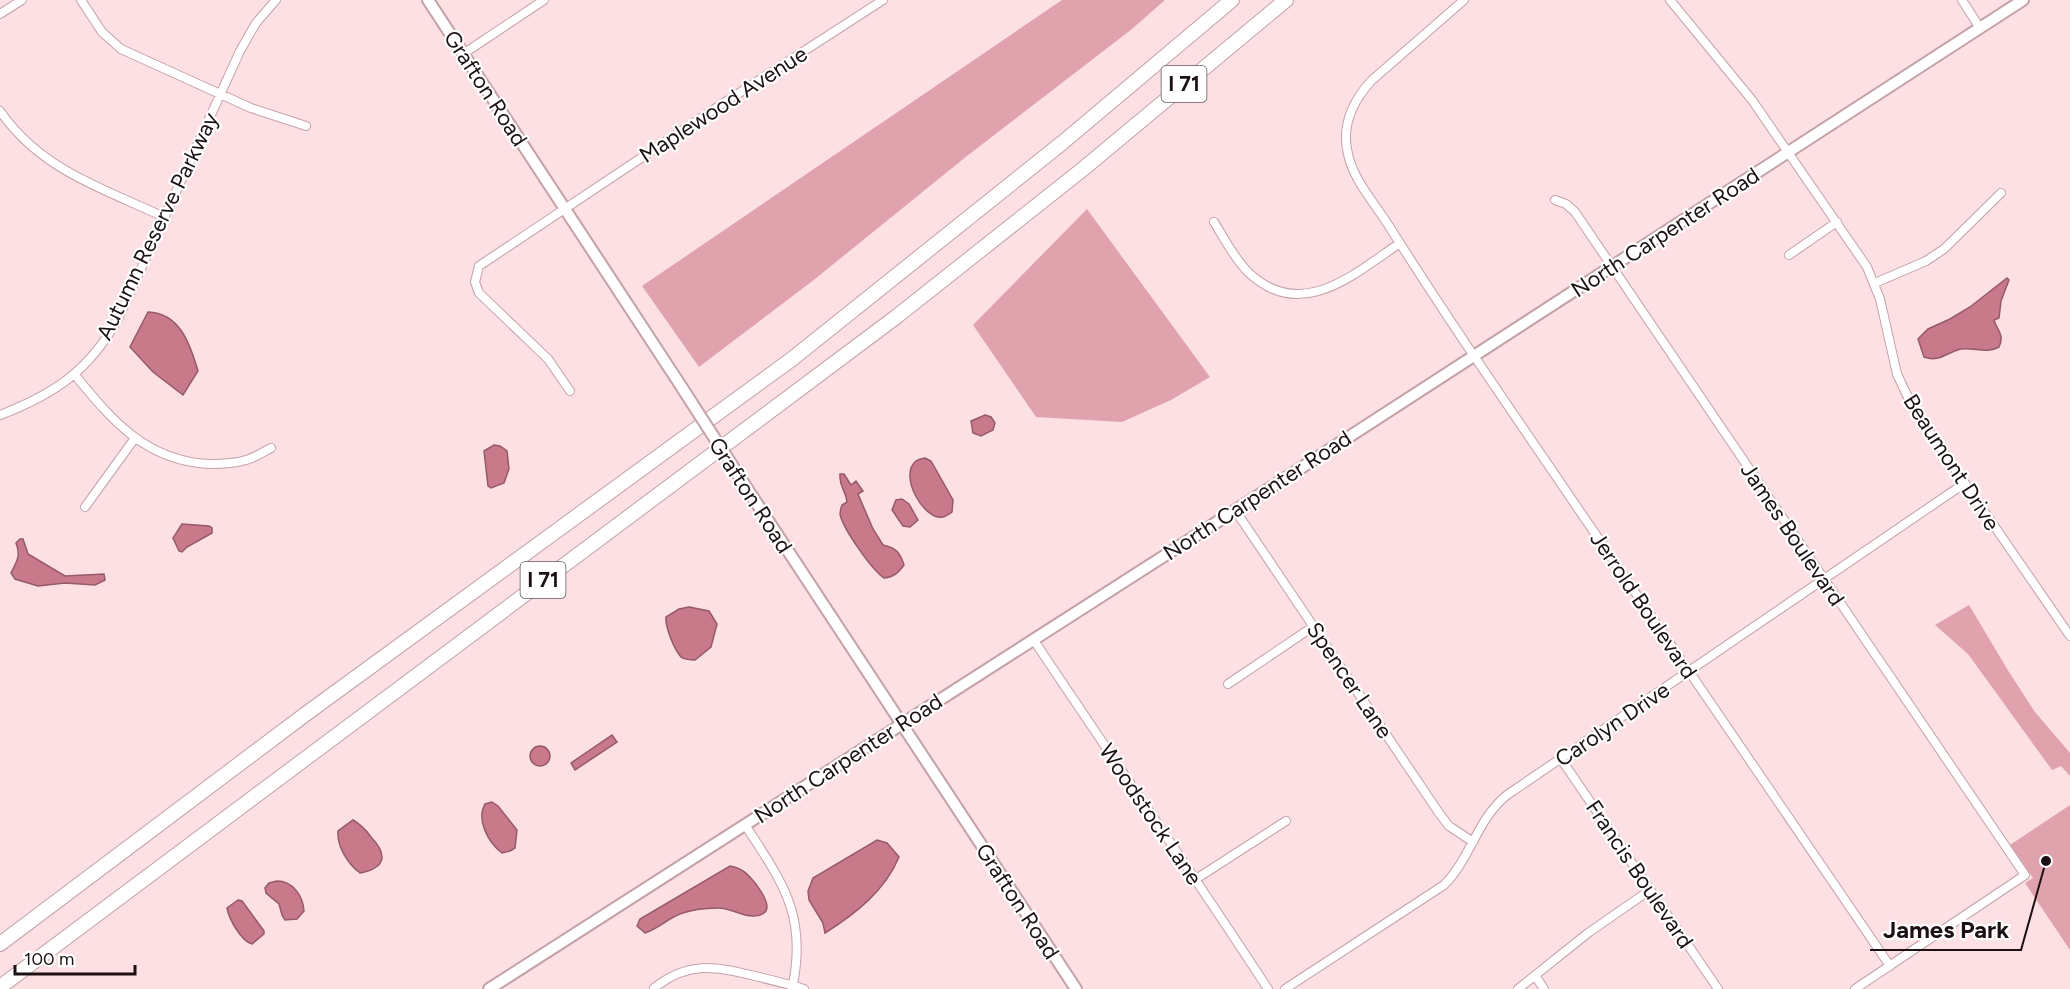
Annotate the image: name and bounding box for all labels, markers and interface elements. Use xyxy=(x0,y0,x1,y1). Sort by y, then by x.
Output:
street label: Grafton Road xyxy=(438,25,533,151)
street label: Maplewood Avenue xyxy=(634,40,812,169)
road number: I 71 xyxy=(1162,66,1206,102)
street label: Autumn Reserve Parkway xyxy=(91,108,225,344)
street label: North Carpenter Road xyxy=(1566,161,1764,303)
street label: Beaumont Drive xyxy=(1897,389,2006,536)
street label: North Carpenter Road xyxy=(1158,424,1356,566)
street label: Grafton Road xyxy=(703,432,798,558)
street label: James Boulevard xyxy=(1735,458,1850,611)
street label: Jerrold Boulevard xyxy=(1584,526,1703,684)
road number: I 71 xyxy=(520,562,566,598)
street label: Spencer Lane xyxy=(1301,617,1398,744)
street label: Carolyn Drive xyxy=(1550,676,1675,773)
street label: North Carpenter Road xyxy=(749,687,947,829)
street label: Woodstock Lane xyxy=(1093,738,1208,890)
street label: Francis Boulevard xyxy=(1580,795,1699,954)
street label: Grafton Road xyxy=(970,838,1065,964)
callout: James Park xyxy=(1870,908,2021,950)
text: James Park xyxy=(1883,915,2009,944)
scale bar xyxy=(15,938,135,976)
text: 100 m xyxy=(24,948,74,970)

